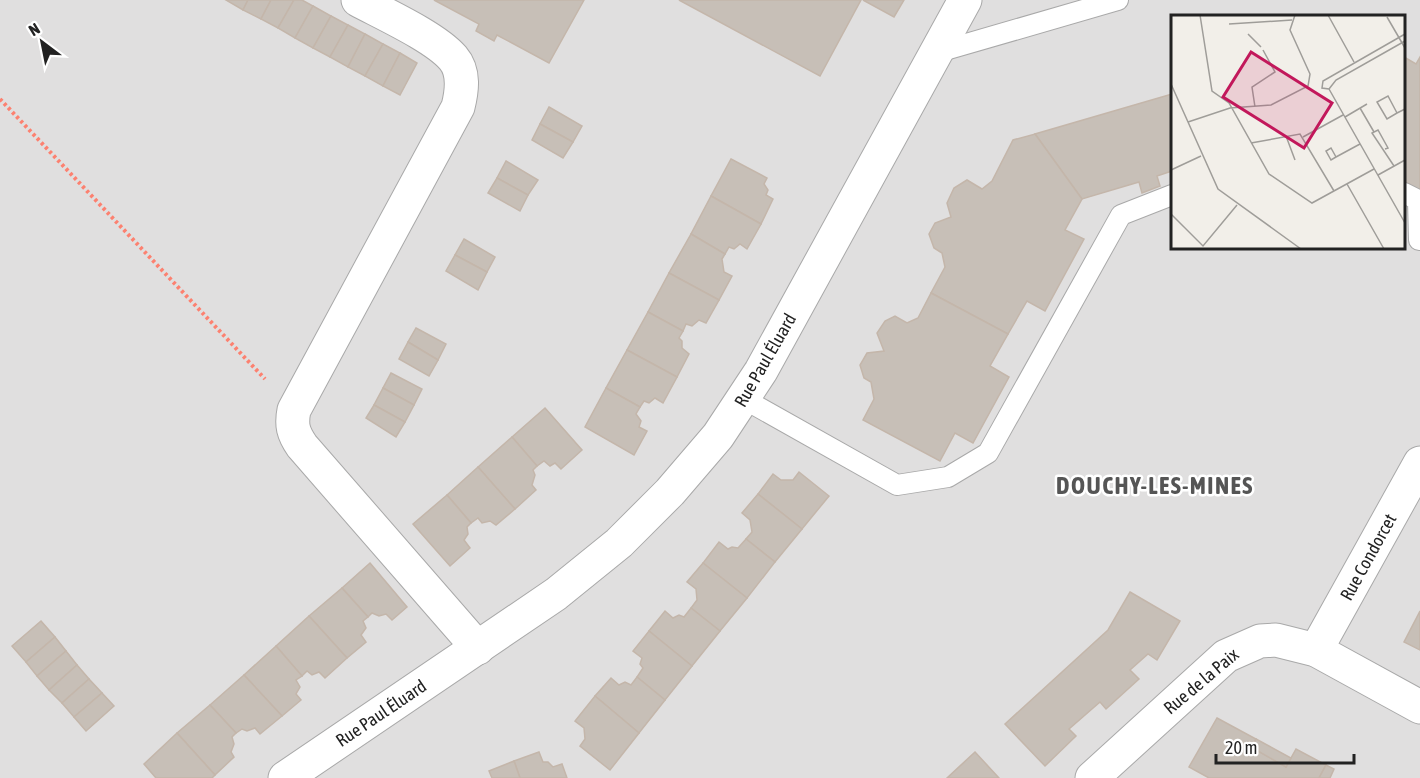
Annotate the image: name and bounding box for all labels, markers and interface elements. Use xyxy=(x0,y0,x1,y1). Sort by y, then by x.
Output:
north arrow xyxy=(12,12,72,72)
inset map xyxy=(1171,15,1405,249)
text: N xyxy=(25,19,43,39)
street label: Rue Paul Éluard xyxy=(730,310,800,410)
district label: DOUCHY-LES-MINES xyxy=(1056,472,1254,499)
street label: Rue Condorcet xyxy=(1336,510,1400,604)
street label: Rue de la Paix xyxy=(1159,644,1243,718)
street label: Rue Paul Éluard xyxy=(332,675,430,751)
scale bar xyxy=(1216,727,1354,765)
text: 20 m xyxy=(1225,737,1257,758)

